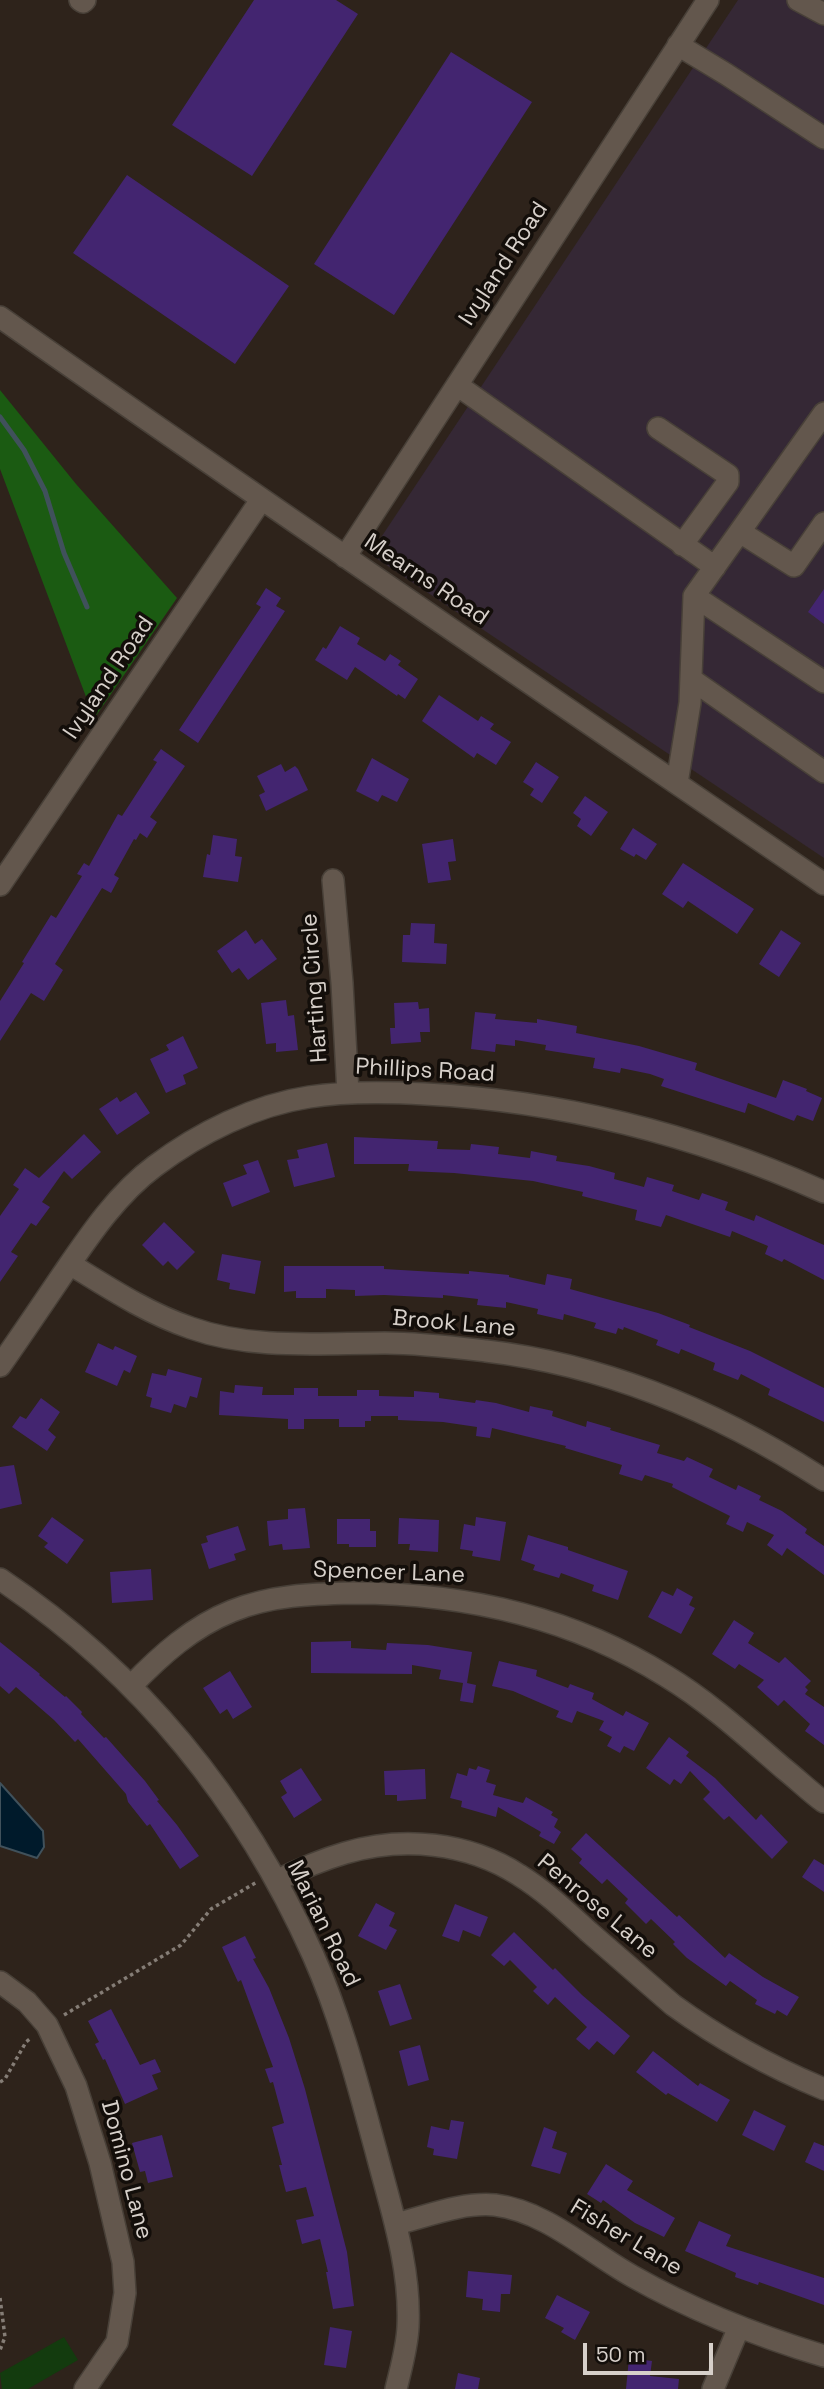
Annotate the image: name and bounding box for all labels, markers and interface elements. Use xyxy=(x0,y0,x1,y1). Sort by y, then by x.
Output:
street label: Ivyland Road xyxy=(454,197,554,331)
street label: Mearns Road xyxy=(359,528,493,632)
street label: Ivyland Road xyxy=(58,611,160,745)
street label: Harting Circle xyxy=(296,912,334,1064)
street label: Phillips Road xyxy=(354,1054,496,1088)
street label: Brook Lane xyxy=(391,1305,517,1343)
street label: Spencer Lane xyxy=(313,1557,465,1589)
street label: Penrose Lane xyxy=(531,1849,663,1965)
street label: Marian Road xyxy=(281,1856,365,1992)
street label: Domino Lane xyxy=(94,2098,158,2242)
street label: Fisher Lane xyxy=(565,2194,687,2282)
scale bar xyxy=(586,2330,716,2374)
text: 50 m xyxy=(596,2341,646,2368)

